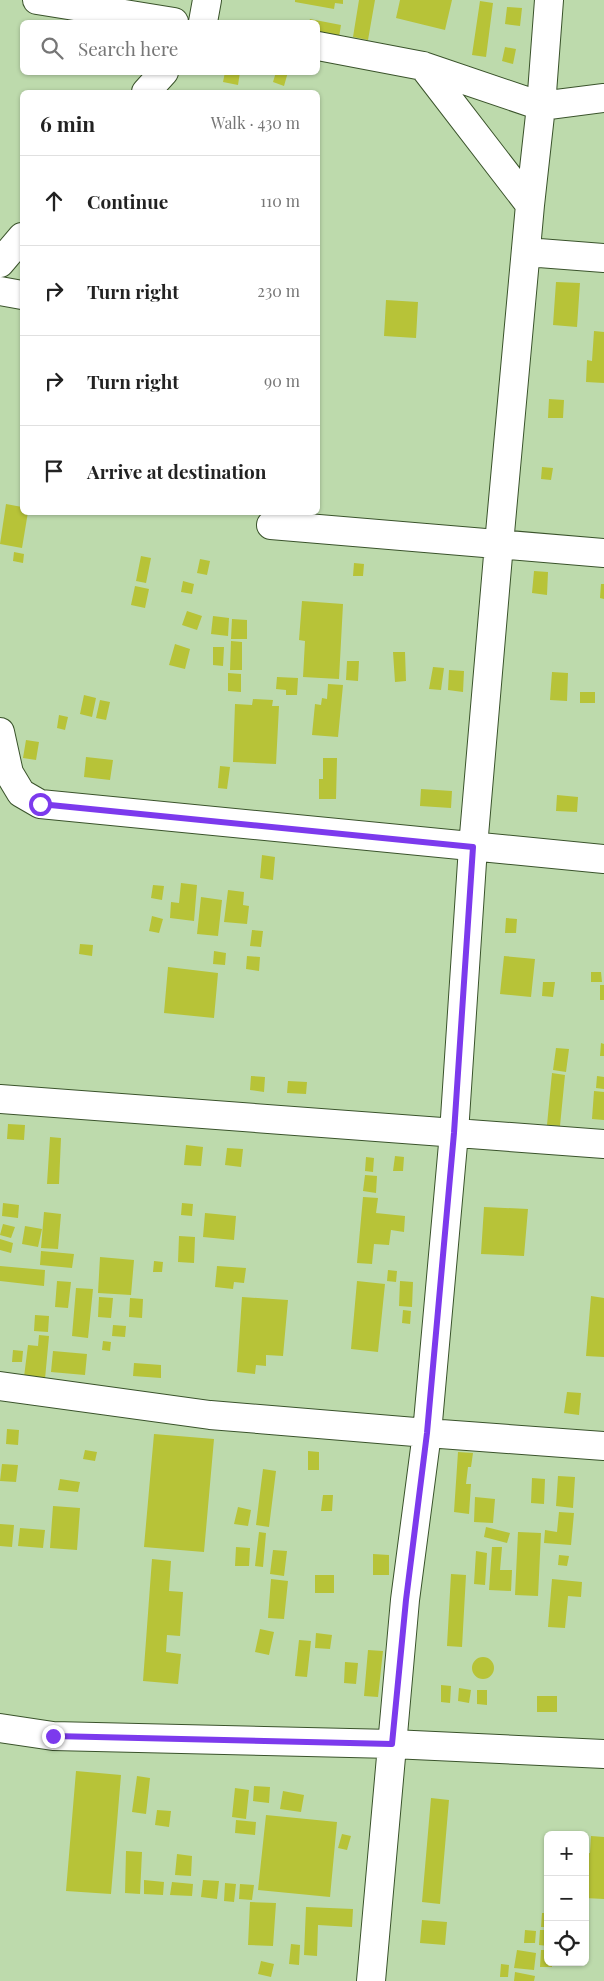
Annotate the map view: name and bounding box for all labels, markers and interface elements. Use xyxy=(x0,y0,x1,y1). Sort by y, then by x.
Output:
search box xyxy=(20,20,320,75)
icon: search xyxy=(38,34,66,62)
text: Search here xyxy=(78,35,178,61)
text: 6 min xyxy=(40,109,95,137)
text: Walk · 430 m xyxy=(211,112,300,133)
icon: ahead xyxy=(40,187,68,215)
text: Continue xyxy=(87,188,168,214)
text: 110 m xyxy=(260,190,300,211)
icon: right xyxy=(40,277,68,305)
text: Turn right xyxy=(87,278,179,304)
text: 230 m xyxy=(257,280,300,301)
icon: right xyxy=(40,367,68,395)
text: Turn right xyxy=(87,368,179,394)
text: 90 m xyxy=(264,370,300,391)
icon: arrive xyxy=(40,457,68,485)
text: Arrive at destination xyxy=(87,458,267,484)
route start xyxy=(29,793,52,816)
route end xyxy=(42,1725,65,1748)
map controls xyxy=(544,1831,589,1966)
button: + xyxy=(544,1831,589,1876)
button: − xyxy=(544,1876,589,1921)
button: locate xyxy=(544,1921,589,1966)

